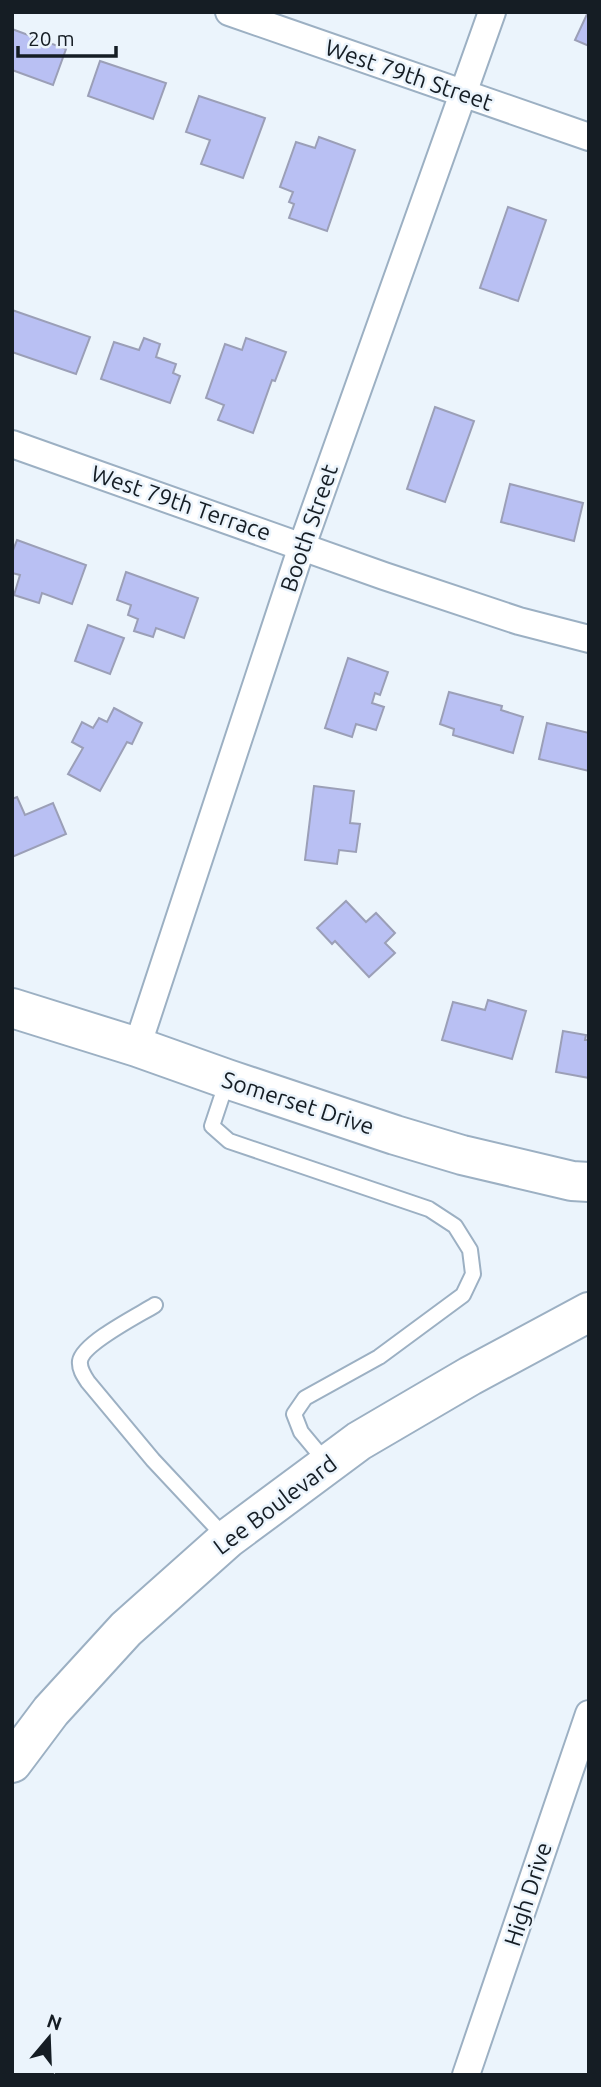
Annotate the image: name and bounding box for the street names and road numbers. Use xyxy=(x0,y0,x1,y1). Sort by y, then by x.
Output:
street label: West 79th Street xyxy=(322,34,496,115)
street label: West 79th Terrace xyxy=(88,460,274,545)
street label: Booth Street xyxy=(275,461,342,595)
street label: Somerset Drive xyxy=(219,1066,377,1139)
street label: Lee Boulevard xyxy=(208,1450,341,1559)
street label: High Drive xyxy=(499,1839,556,1949)

